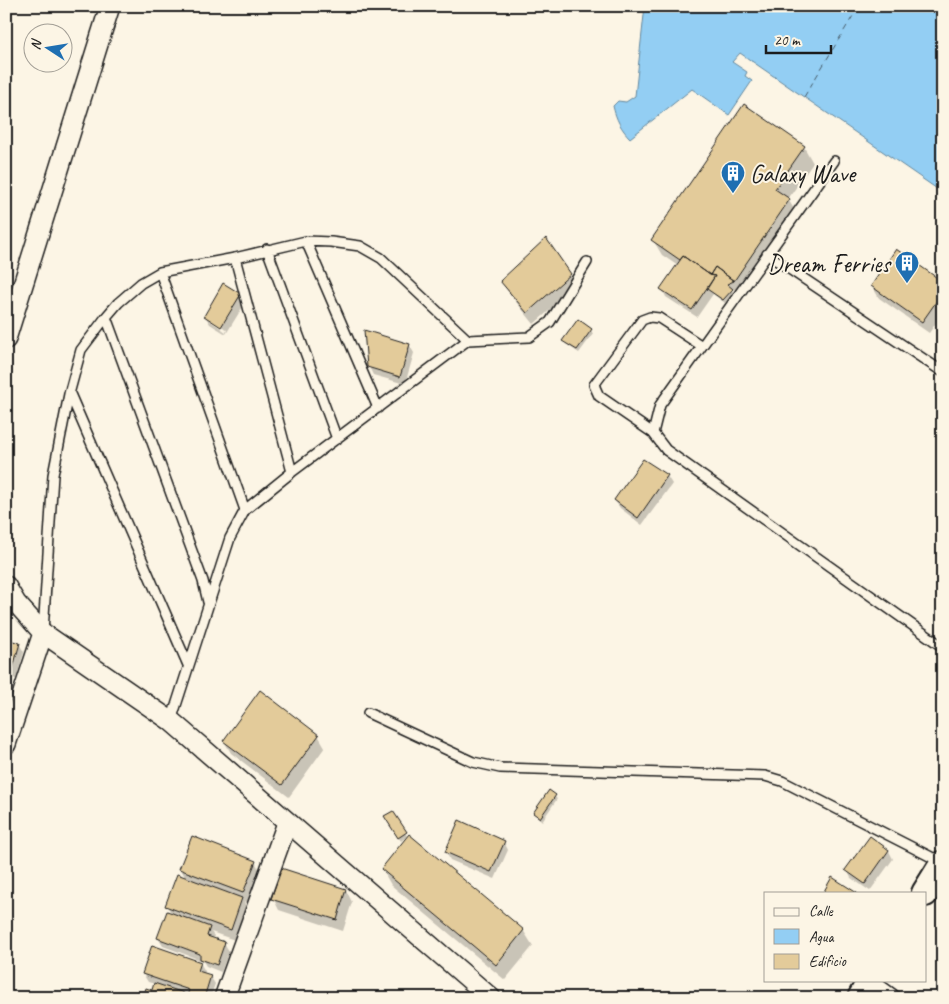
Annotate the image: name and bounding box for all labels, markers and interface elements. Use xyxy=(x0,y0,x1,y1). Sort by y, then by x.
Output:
north arrow xyxy=(22,22,72,72)
scale bar xyxy=(766,22,832,54)
text: 20 m xyxy=(774,31,801,50)
text: N xyxy=(27,37,45,51)
place label: Galaxy Wave xyxy=(750,158,857,190)
building icon: Galaxy Wave xyxy=(720,160,746,194)
place label: Dream Ferries xyxy=(768,248,892,280)
building icon: Dream Ferries xyxy=(894,250,920,284)
legend xyxy=(764,892,926,982)
text: Calle xyxy=(809,902,834,921)
text: Agua xyxy=(809,928,834,947)
text: Edificio xyxy=(809,952,847,971)

